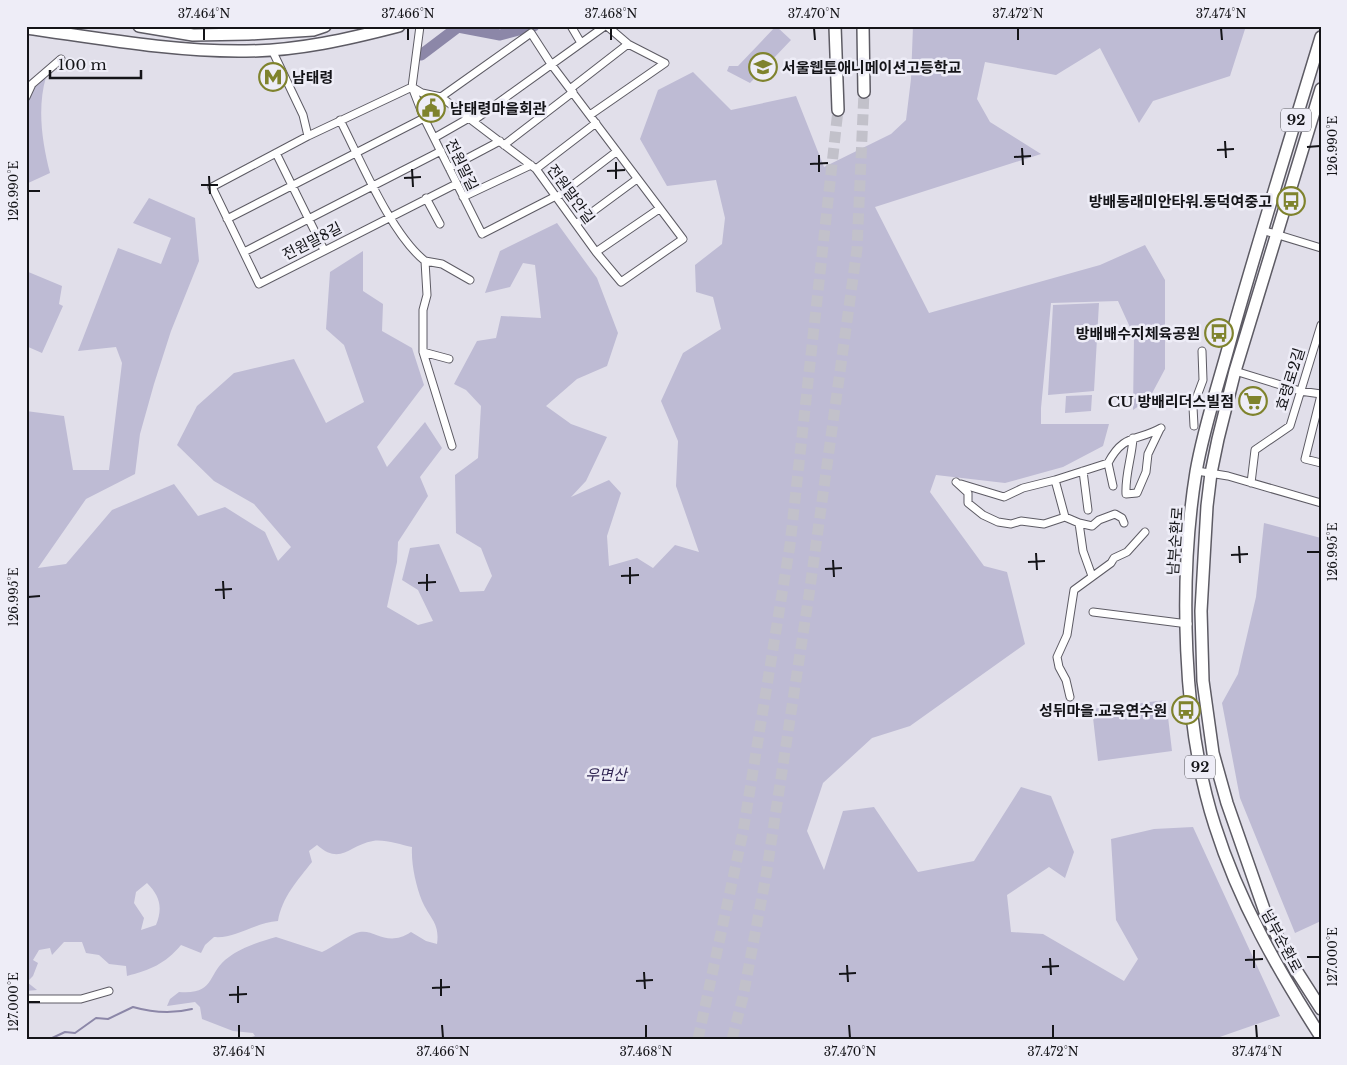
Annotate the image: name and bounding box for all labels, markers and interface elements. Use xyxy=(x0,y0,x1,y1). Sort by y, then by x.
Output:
text: 37.464°N xyxy=(178,6,230,21)
text: 37.466°N xyxy=(381,6,435,21)
text: 37.468°N xyxy=(585,6,638,21)
text: 37.470°N xyxy=(788,6,840,21)
text: 37.472°N xyxy=(992,6,1044,21)
text: 37.474°N xyxy=(1196,6,1246,21)
scale bar xyxy=(50,48,141,80)
school or university icon: 서울웹툰애니메이션고등학교 xyxy=(748,52,778,82)
text: 100 m xyxy=(58,55,107,74)
place label: 서울웹툰애니메이션고등학교 xyxy=(782,58,962,77)
metro station icon: 남태령 xyxy=(258,62,288,92)
place label: 남태령 xyxy=(292,68,333,87)
public building icon: 남태령마을회관 xyxy=(416,93,446,123)
place label: 남태령마을회관 xyxy=(450,99,547,118)
road number: 92 xyxy=(1281,108,1311,132)
text: 126.990°E xyxy=(1325,115,1340,176)
street label: 전원말길 xyxy=(441,136,483,194)
text: 126.990°E xyxy=(6,160,21,221)
street label: 전원말안길 xyxy=(543,160,599,228)
bus stop icon: 방배동래미안타워.동덕여중고 xyxy=(1276,186,1306,216)
place label: 방배동래미안타워.동덕여중고 xyxy=(1089,192,1272,211)
street label: 전원말8길 xyxy=(279,218,345,264)
bus stop icon: 방배배수지체육공원 xyxy=(1204,318,1234,348)
place label: 방배배수지체육공원 xyxy=(1076,324,1200,343)
street label: 효령로2길 xyxy=(1271,345,1309,413)
supermarket icon: CU 방배리더스빌점 xyxy=(1238,386,1268,416)
place label: CU 방배리더스빌점 xyxy=(1108,392,1234,411)
street label: 남부순환로 xyxy=(1163,506,1187,576)
text: 126.995°E xyxy=(1325,522,1340,581)
text: 126.995°E xyxy=(6,567,21,626)
bus stop icon: 성뒤마을.교육연수원 xyxy=(1171,695,1201,725)
place label: 성뒤마을.교육연수원 xyxy=(1039,701,1167,720)
road number: 92 xyxy=(1185,756,1215,779)
park label: 우면산 xyxy=(585,765,629,784)
street label: 남부순환로 xyxy=(1257,906,1307,976)
text: 127.000°E xyxy=(1325,927,1340,987)
text: 127.000°E xyxy=(6,972,21,1032)
text: 37.464°N xyxy=(213,1044,265,1059)
text: 37.466°N xyxy=(416,1044,470,1059)
text: 37.468°N xyxy=(620,1044,673,1059)
text: 37.470°N xyxy=(824,1044,876,1059)
text: 37.472°N xyxy=(1027,1044,1079,1059)
text: 37.474°N xyxy=(1232,1044,1282,1059)

